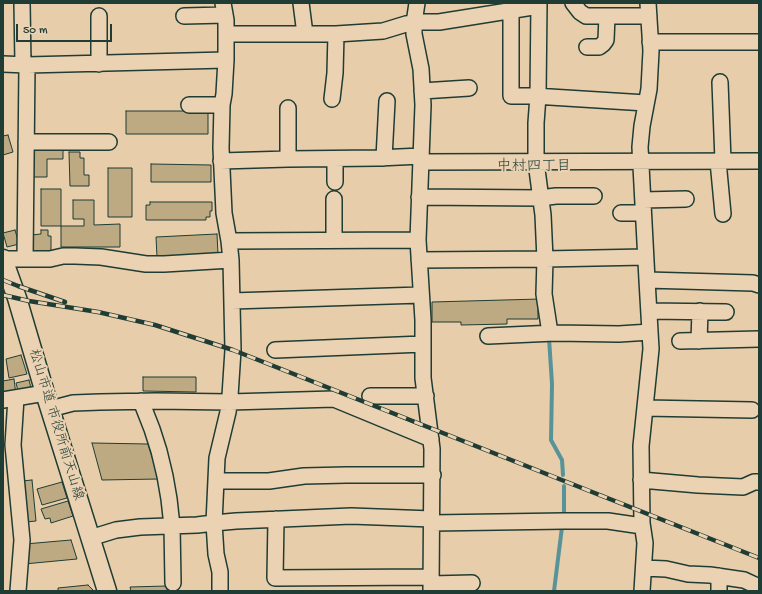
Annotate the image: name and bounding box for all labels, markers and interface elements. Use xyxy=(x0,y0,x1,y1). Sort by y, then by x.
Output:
scale bar xyxy=(18,16,114,42)
text: 50 m xyxy=(23,24,48,38)
district label: 中村四丁目 xyxy=(497,159,571,177)
street label: 松山市道 市役所前天山線 xyxy=(24,347,86,503)

